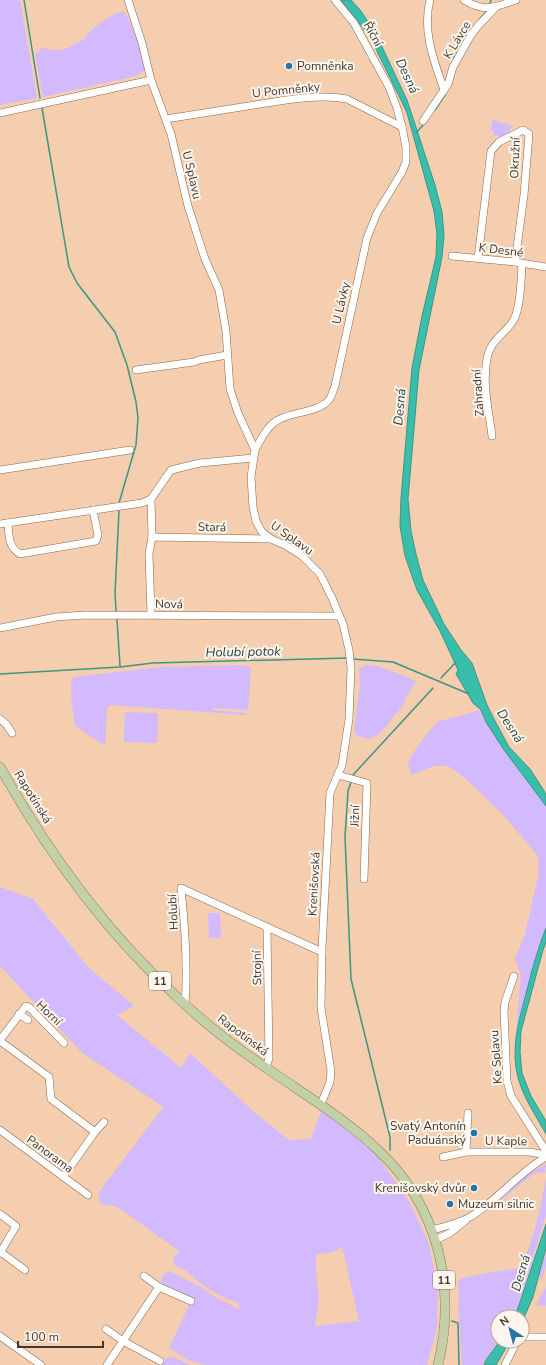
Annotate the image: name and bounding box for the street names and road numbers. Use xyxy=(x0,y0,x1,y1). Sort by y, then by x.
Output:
street label: K Lávce xyxy=(440,18,474,62)
street label: Říční xyxy=(360,19,387,50)
street label: U Pomněnky xyxy=(251,78,322,102)
street label: Okružní xyxy=(506,136,524,179)
street label: U Splavu xyxy=(179,149,205,201)
street label: K Desné xyxy=(478,239,524,261)
street label: U Lávky xyxy=(328,280,354,326)
street label: Zahradní xyxy=(468,368,488,417)
street label: U Splavu xyxy=(267,517,317,559)
street label: Stará xyxy=(198,519,226,535)
street label: Nová xyxy=(155,596,183,612)
street label: Rapotínská xyxy=(10,767,56,827)
street label: Jižní xyxy=(347,804,363,828)
street label: Krenišovská xyxy=(304,852,324,916)
street label: Holubí xyxy=(164,892,182,930)
street label: Strojní xyxy=(249,949,265,986)
road number: 11 xyxy=(149,972,171,990)
street label: Horní xyxy=(33,997,66,1030)
street label: Rapotínská xyxy=(214,1011,272,1059)
street label: Ke Splavu xyxy=(486,1030,506,1084)
street label: Panorama xyxy=(23,1132,77,1176)
street label: U Kaple xyxy=(485,1133,527,1149)
road number: 11 xyxy=(433,1271,455,1289)

